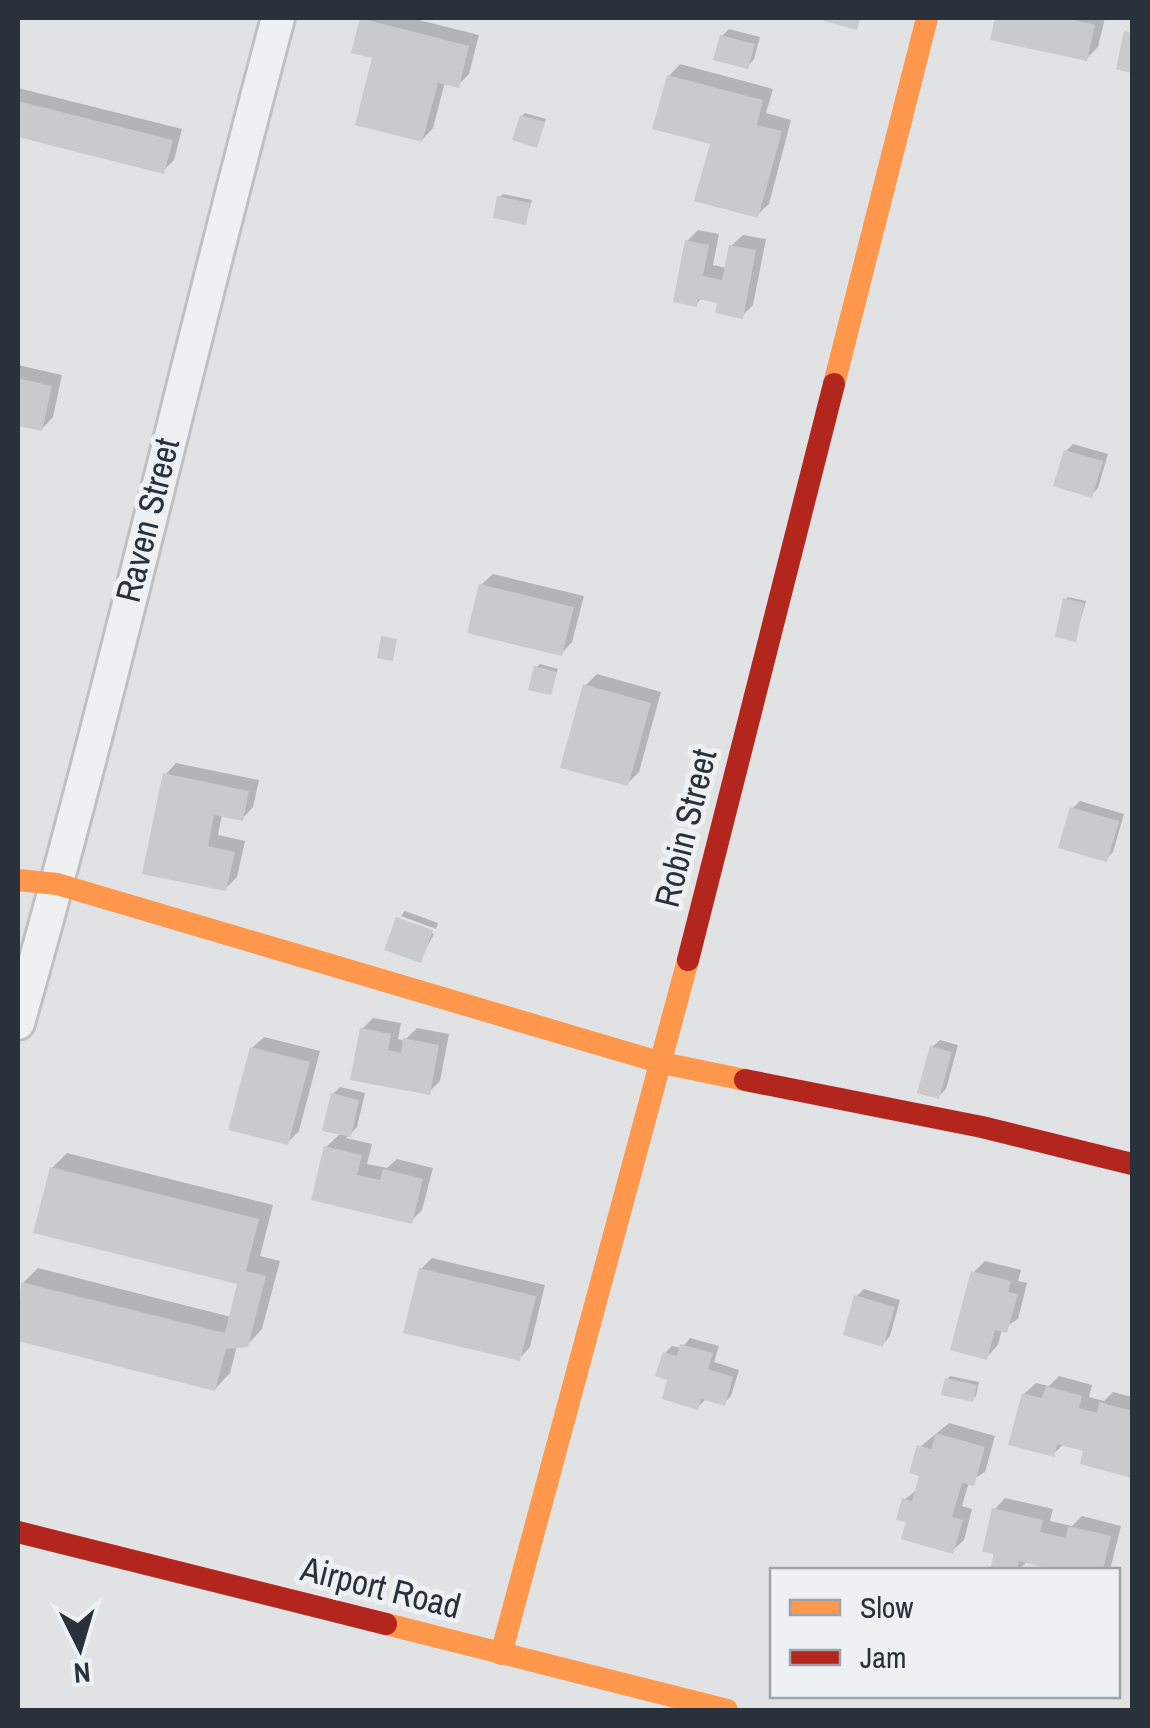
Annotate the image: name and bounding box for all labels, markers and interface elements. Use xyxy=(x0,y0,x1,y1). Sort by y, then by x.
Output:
street label: Raven Street xyxy=(104,433,190,607)
street label: Robin Street xyxy=(643,744,727,912)
street label: Airport Road xyxy=(295,1544,466,1629)
legend xyxy=(770,1568,1120,1698)
text: Slow xyxy=(860,1587,914,1627)
north arrow xyxy=(30,1598,130,1698)
text: Jam xyxy=(860,1637,906,1677)
text: N xyxy=(72,1653,92,1693)

